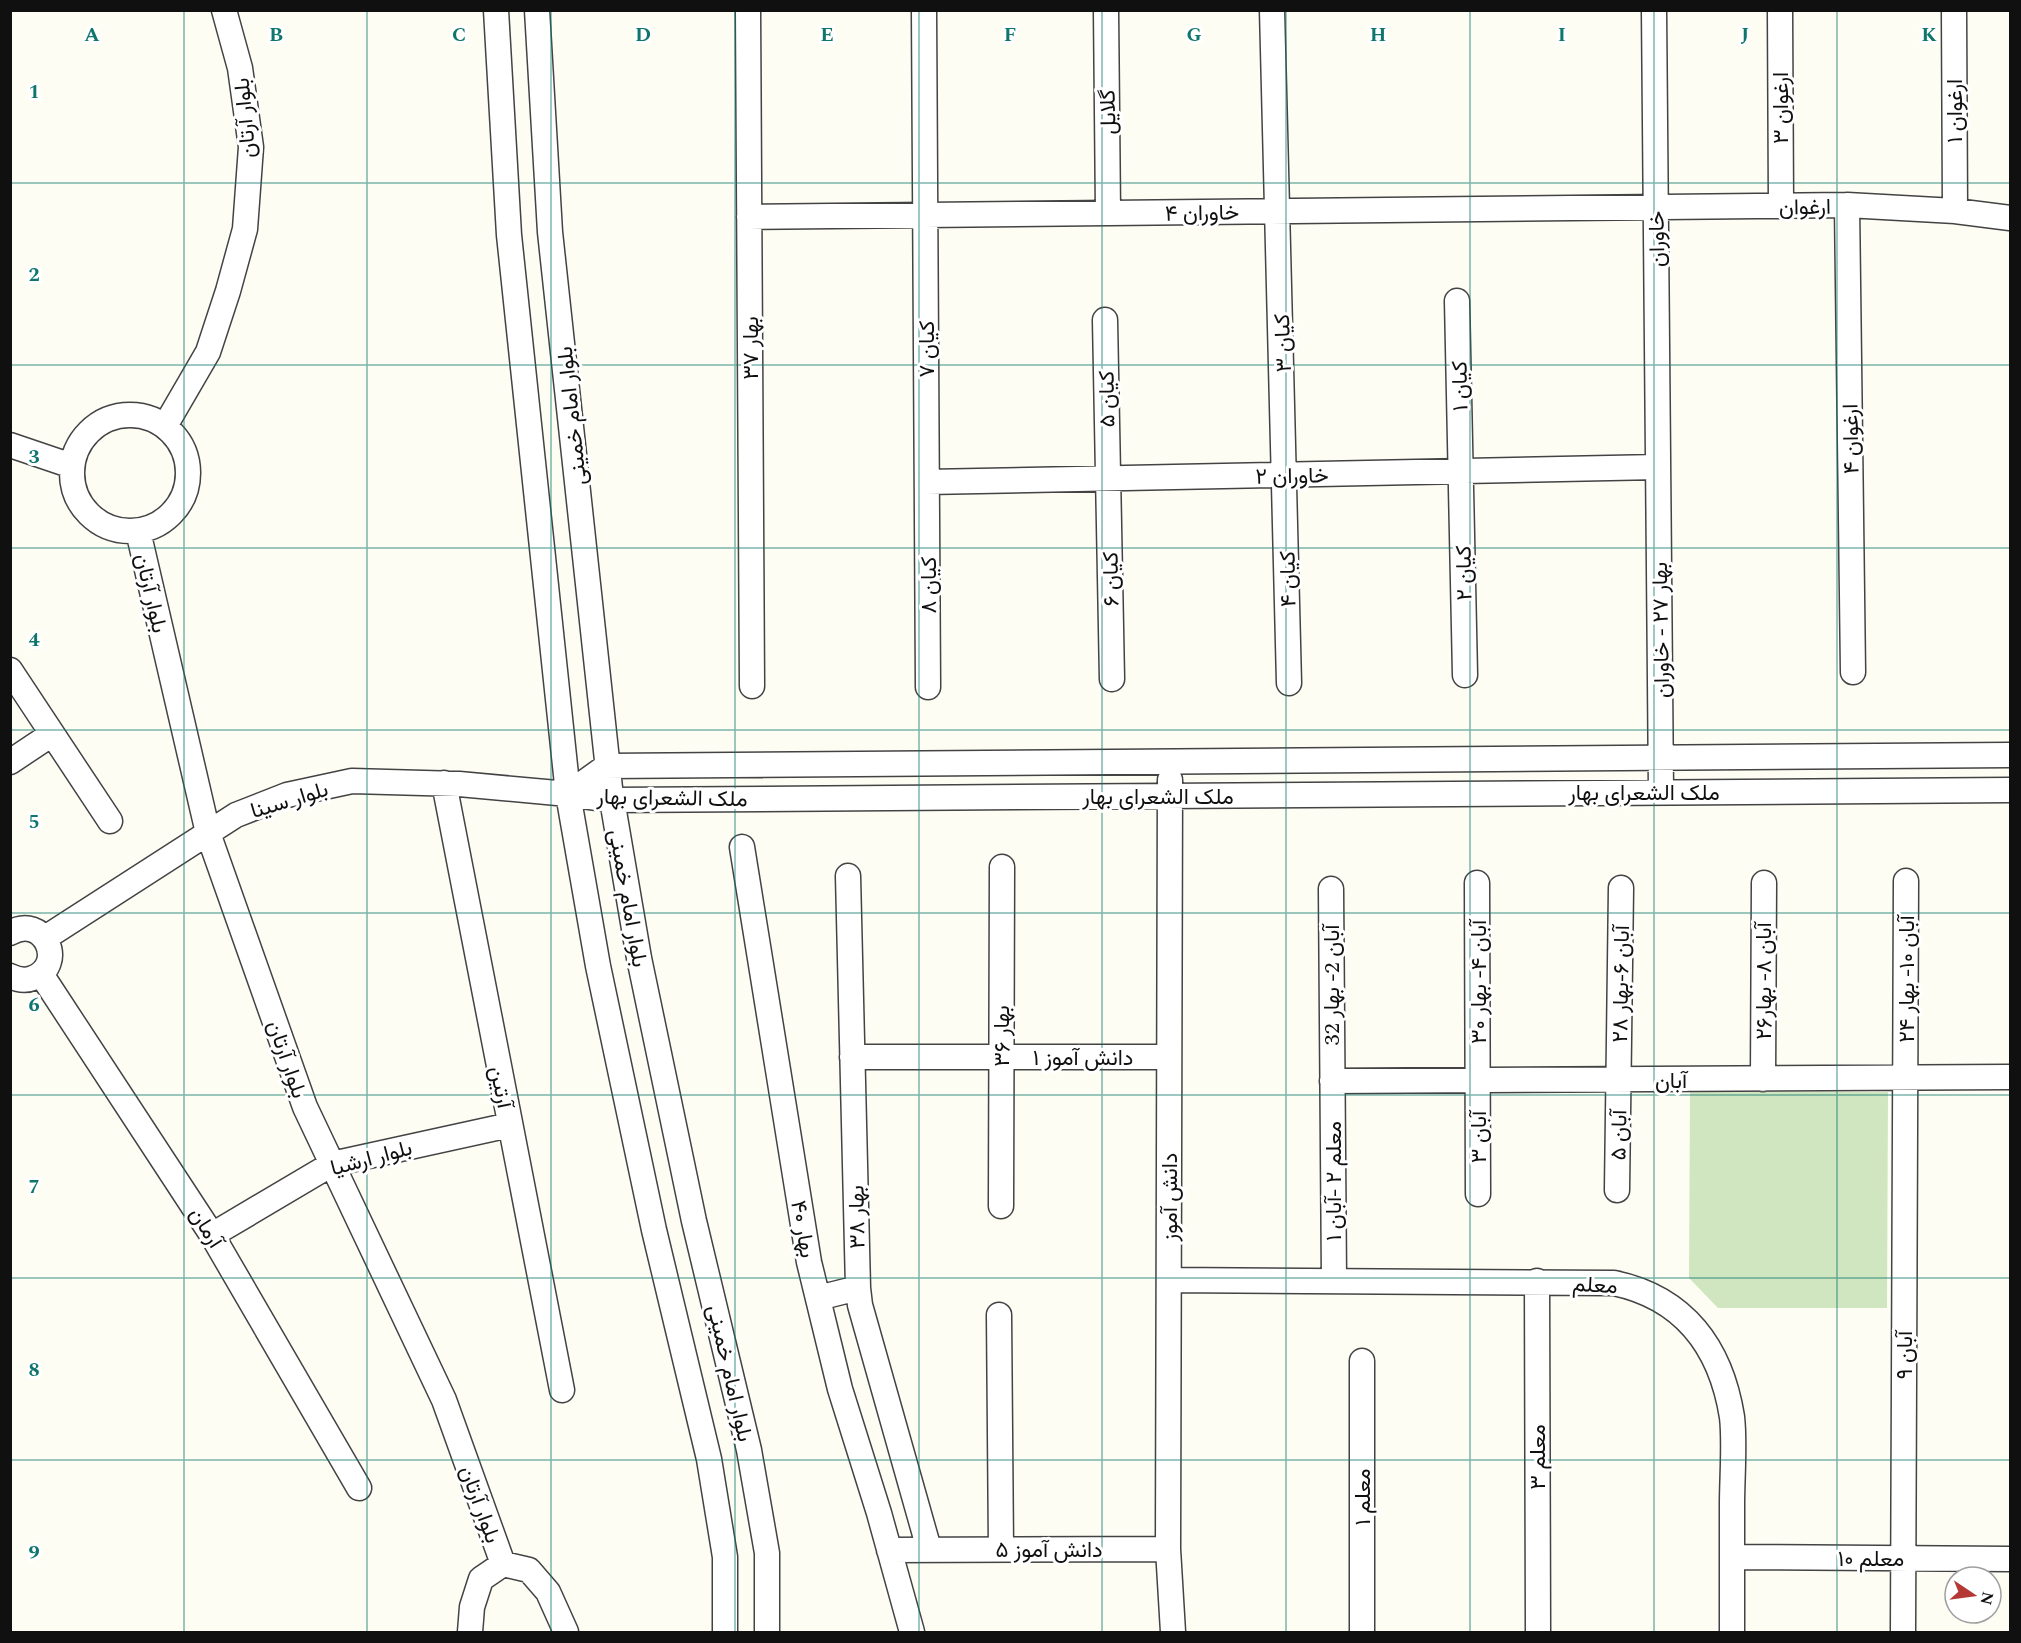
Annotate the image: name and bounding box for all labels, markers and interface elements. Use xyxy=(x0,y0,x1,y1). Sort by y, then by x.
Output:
text: A xyxy=(84,20,100,50)
text: B xyxy=(269,20,283,50)
text: C xyxy=(452,20,466,50)
text: D xyxy=(635,20,651,50)
text: E xyxy=(820,20,834,50)
text: F xyxy=(1004,20,1016,50)
text: G xyxy=(1186,20,1202,50)
text: H xyxy=(1370,20,1386,50)
text: I xyxy=(1558,20,1566,50)
text: J xyxy=(1741,20,1749,50)
text: K xyxy=(1921,20,1937,50)
street label: ارغوان ۳ xyxy=(1765,72,1798,144)
street label: بلوار آرتان xyxy=(226,76,265,159)
text: 1 xyxy=(28,77,40,107)
street label: ارغوان ۱ xyxy=(1939,79,1972,143)
street label: گلایل xyxy=(1092,89,1125,135)
street label: ارغوان xyxy=(1779,191,1831,224)
street label: خاوران ۴ xyxy=(1165,196,1239,231)
street label: خاوران xyxy=(1641,211,1674,267)
text: 2 xyxy=(28,260,40,290)
street label: کیان ۳ xyxy=(1266,313,1301,373)
street label: بهار ۳۷ xyxy=(735,316,768,380)
street label: کیان ۷ xyxy=(911,320,944,377)
street label: بلوار امام خمینی xyxy=(549,345,596,487)
street label: کیان ۱ xyxy=(1444,360,1477,411)
street label: کیان ۵ xyxy=(1091,370,1124,428)
street label: ارغوان ۴ xyxy=(1834,404,1869,474)
text: 3 xyxy=(28,442,40,472)
street label: خاوران ۲ xyxy=(1255,459,1329,494)
street label: کیان ۲ xyxy=(1448,545,1481,601)
street label: بلوار آرتان xyxy=(125,550,176,636)
street label: کیان ۴ xyxy=(1272,550,1305,607)
street label: کیان ۶ xyxy=(1095,551,1128,607)
street label: کیان ۸ xyxy=(913,556,946,613)
street label: بهار ۲۷ - خاوران xyxy=(1644,562,1679,698)
text: 4 xyxy=(28,625,40,655)
street label: بلوار سینا xyxy=(246,773,332,828)
street label: ملک الشعرای بهار xyxy=(1567,777,1720,810)
street label: ملک الشعرای بهار xyxy=(595,781,748,816)
street label: ملک الشعرای بهار xyxy=(1081,781,1234,814)
text: 5 xyxy=(28,807,40,837)
street label: بلوار امام خمینی xyxy=(599,827,656,970)
street label: آبان ۱۰- بهار ۲۴ xyxy=(1891,913,1924,1043)
street label: آبان ۴- بهار ۳۰ xyxy=(1463,918,1496,1044)
street label: ۲۶آبان ۸- بهار xyxy=(1748,920,1781,1040)
street label: آبان 2- بهار 32 xyxy=(1316,923,1349,1045)
street label: آبان ۶-بهار ۲۸ xyxy=(1604,923,1639,1043)
text: 6 xyxy=(28,990,40,1020)
street label: بهار ۳۶ xyxy=(986,1005,1019,1067)
street label: بلوار آرتان xyxy=(258,1016,315,1103)
street label: دانش آموز ۱ xyxy=(1033,1042,1133,1075)
street label: آرتین xyxy=(480,1063,521,1113)
street label: آبان xyxy=(1655,1065,1689,1098)
street label: آبان ۵ xyxy=(1603,1107,1636,1161)
street label: آبان ۳ xyxy=(1463,1109,1496,1163)
street label: معلم ۲ -آبان ۱ xyxy=(1318,1121,1351,1241)
street label: بلوار ارشیا xyxy=(327,1132,416,1185)
street label: دانش آموز xyxy=(1154,1153,1187,1242)
text: 7 xyxy=(28,1172,40,1202)
street label: بهار ۳۸ xyxy=(840,1185,875,1249)
street label: بهار ۴۰ xyxy=(781,1198,824,1261)
street label: آرمان xyxy=(180,1201,232,1257)
street label: معلم xyxy=(1571,1268,1618,1303)
street label: بلوار امام خمینی xyxy=(698,1302,761,1445)
street label: آبان ۹ xyxy=(1889,1329,1922,1379)
text: 8 xyxy=(28,1355,40,1385)
street label: معلم ۳ xyxy=(1522,1424,1555,1490)
street label: بلوار آرتان xyxy=(450,1461,509,1548)
street label: معلم ۱ xyxy=(1347,1468,1380,1526)
street label: دانش آموز ۵ xyxy=(995,1534,1103,1567)
text: 9 xyxy=(28,1538,40,1568)
street label: معلم ۱۰ xyxy=(1838,1543,1904,1576)
north arrow xyxy=(1943,1565,2003,1625)
text: N xyxy=(1973,1589,2000,1607)

